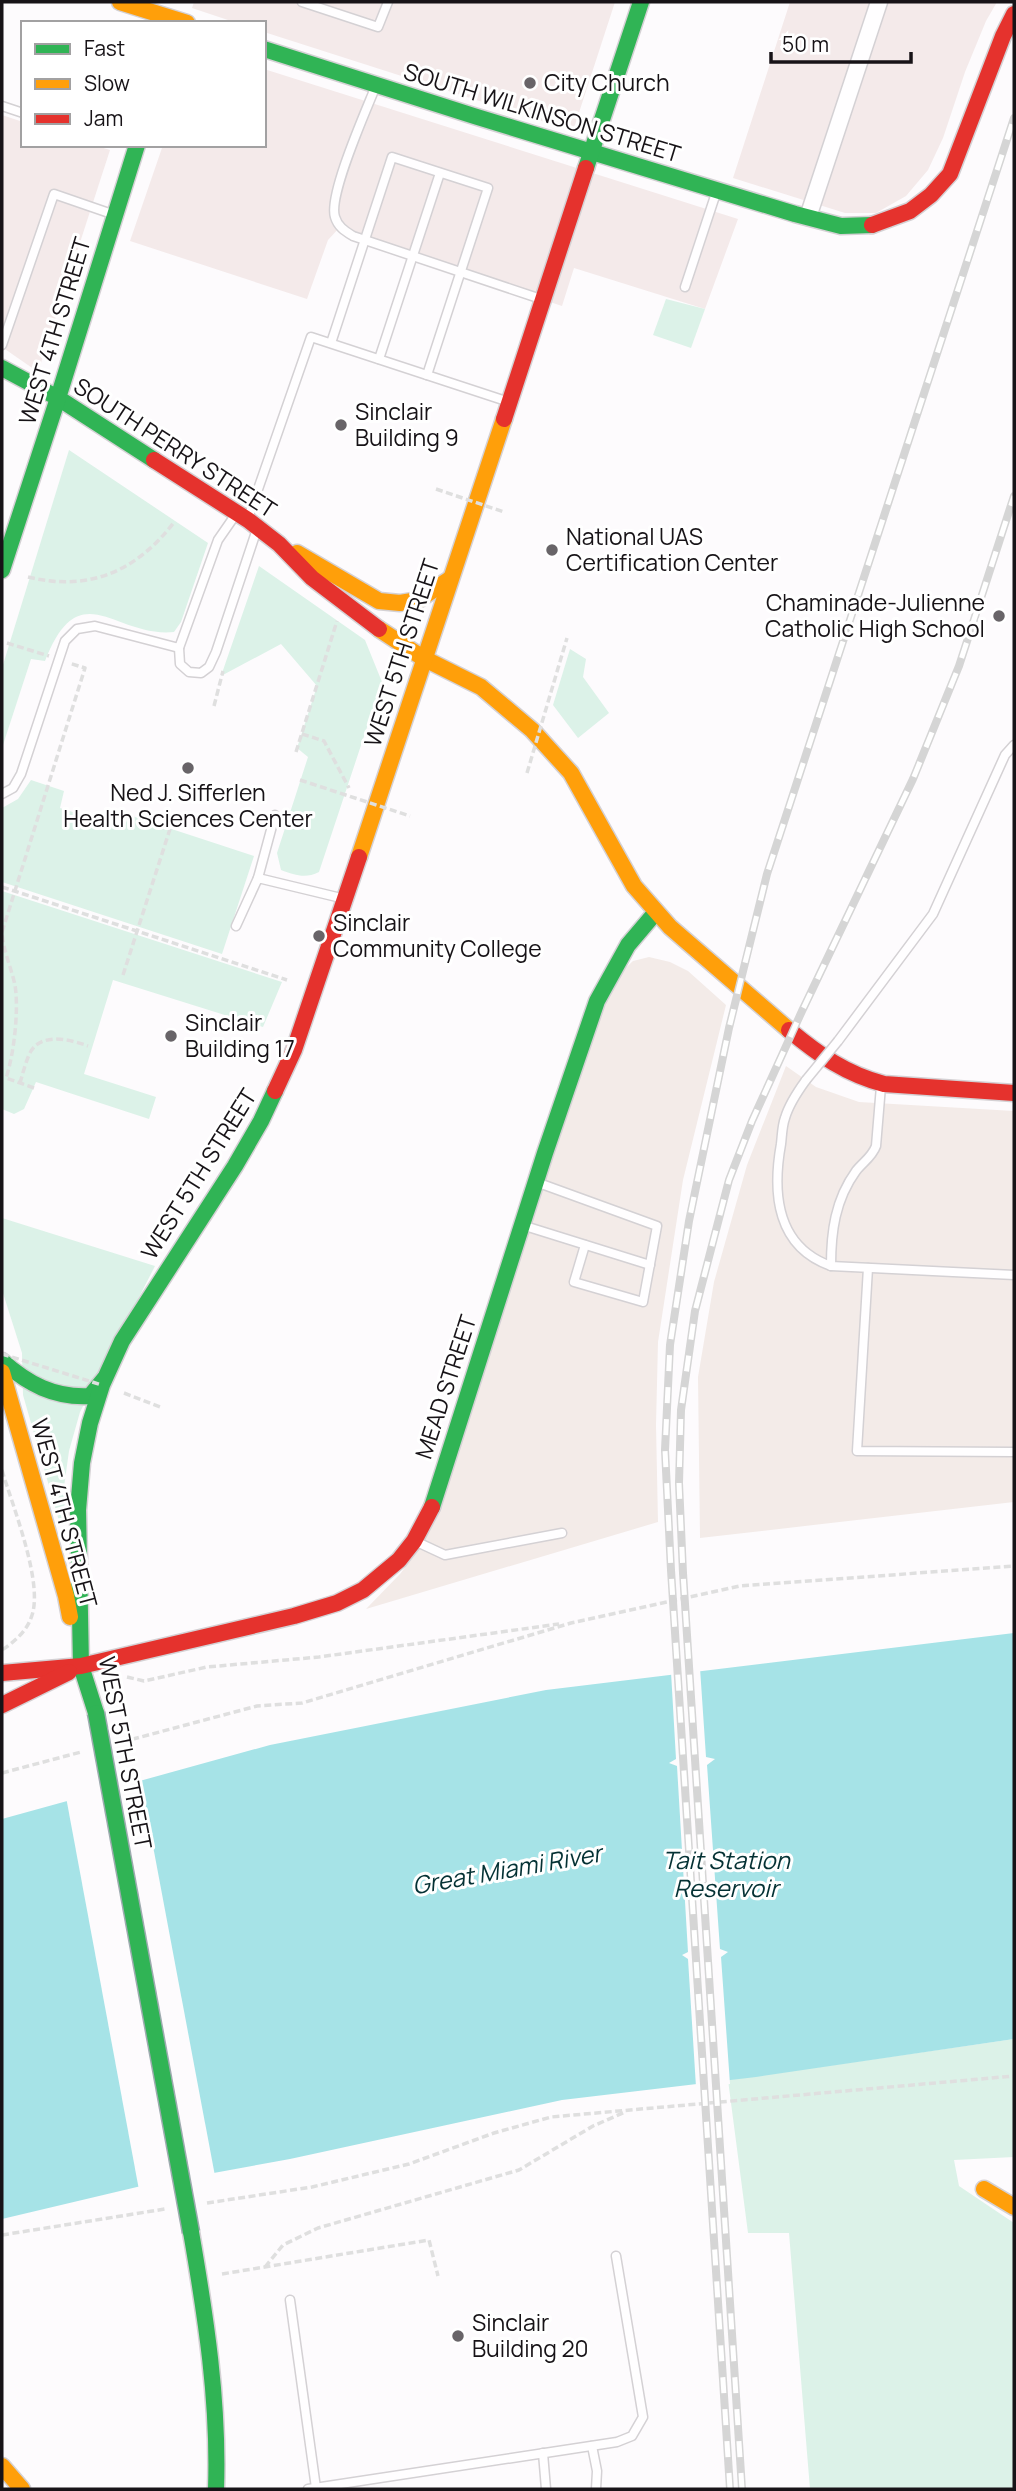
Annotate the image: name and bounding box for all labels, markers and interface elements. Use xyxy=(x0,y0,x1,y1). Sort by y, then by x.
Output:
legend xyxy=(21,21,266,147)
scale bar xyxy=(771,21,911,65)
text: 50 m xyxy=(782,30,829,58)
text: Fast xyxy=(84,34,125,62)
street label: SOUTH WILKINSON STREET xyxy=(400,55,685,170)
place label: City Church xyxy=(544,66,670,98)
text: Slow xyxy=(84,69,130,97)
marker: City Church xyxy=(522,75,538,91)
text: Jam xyxy=(84,104,123,132)
street label: WEST 4TH STREET xyxy=(10,233,98,428)
street label: SOUTH PERRY STREET xyxy=(68,370,283,525)
place label: Sinclair Building 9 xyxy=(355,395,459,453)
marker: Sinclair Building 9 xyxy=(333,417,349,433)
place label: National UAS Certification Center xyxy=(566,520,778,578)
marker: National UAS Certification Center xyxy=(544,542,560,558)
street label: WEST 5TH STREET xyxy=(356,555,447,751)
place label: Chaminade-Julienne Catholic High School xyxy=(765,586,985,644)
marker: Chaminade-Julienne Catholic High School xyxy=(991,608,1007,624)
marker: Ned J. Sifferlen Health Sciences Center xyxy=(180,760,196,776)
place label: Ned J. Sifferlen Health Sciences Center xyxy=(63,776,313,834)
place label: Sinclair Community College xyxy=(333,906,542,964)
marker: Sinclair Community College xyxy=(311,928,327,944)
place label: Sinclair Building 17 xyxy=(185,1006,295,1064)
marker: Sinclair Building 17 xyxy=(163,1028,179,1044)
street label: WEST 5TH STREET xyxy=(133,1082,264,1265)
street label: MEAD STREET xyxy=(407,1310,483,1463)
street label: WEST 4TH STREET xyxy=(24,1415,106,1611)
street label: WEST 5TH STREET xyxy=(92,1654,160,1852)
water label: Great Miami River xyxy=(409,1835,607,1901)
water label: Tait Station Reservoir xyxy=(662,1843,790,1904)
place label: Sinclair Building 20 xyxy=(472,2306,589,2364)
marker: Sinclair Building 20 xyxy=(450,2328,466,2344)

